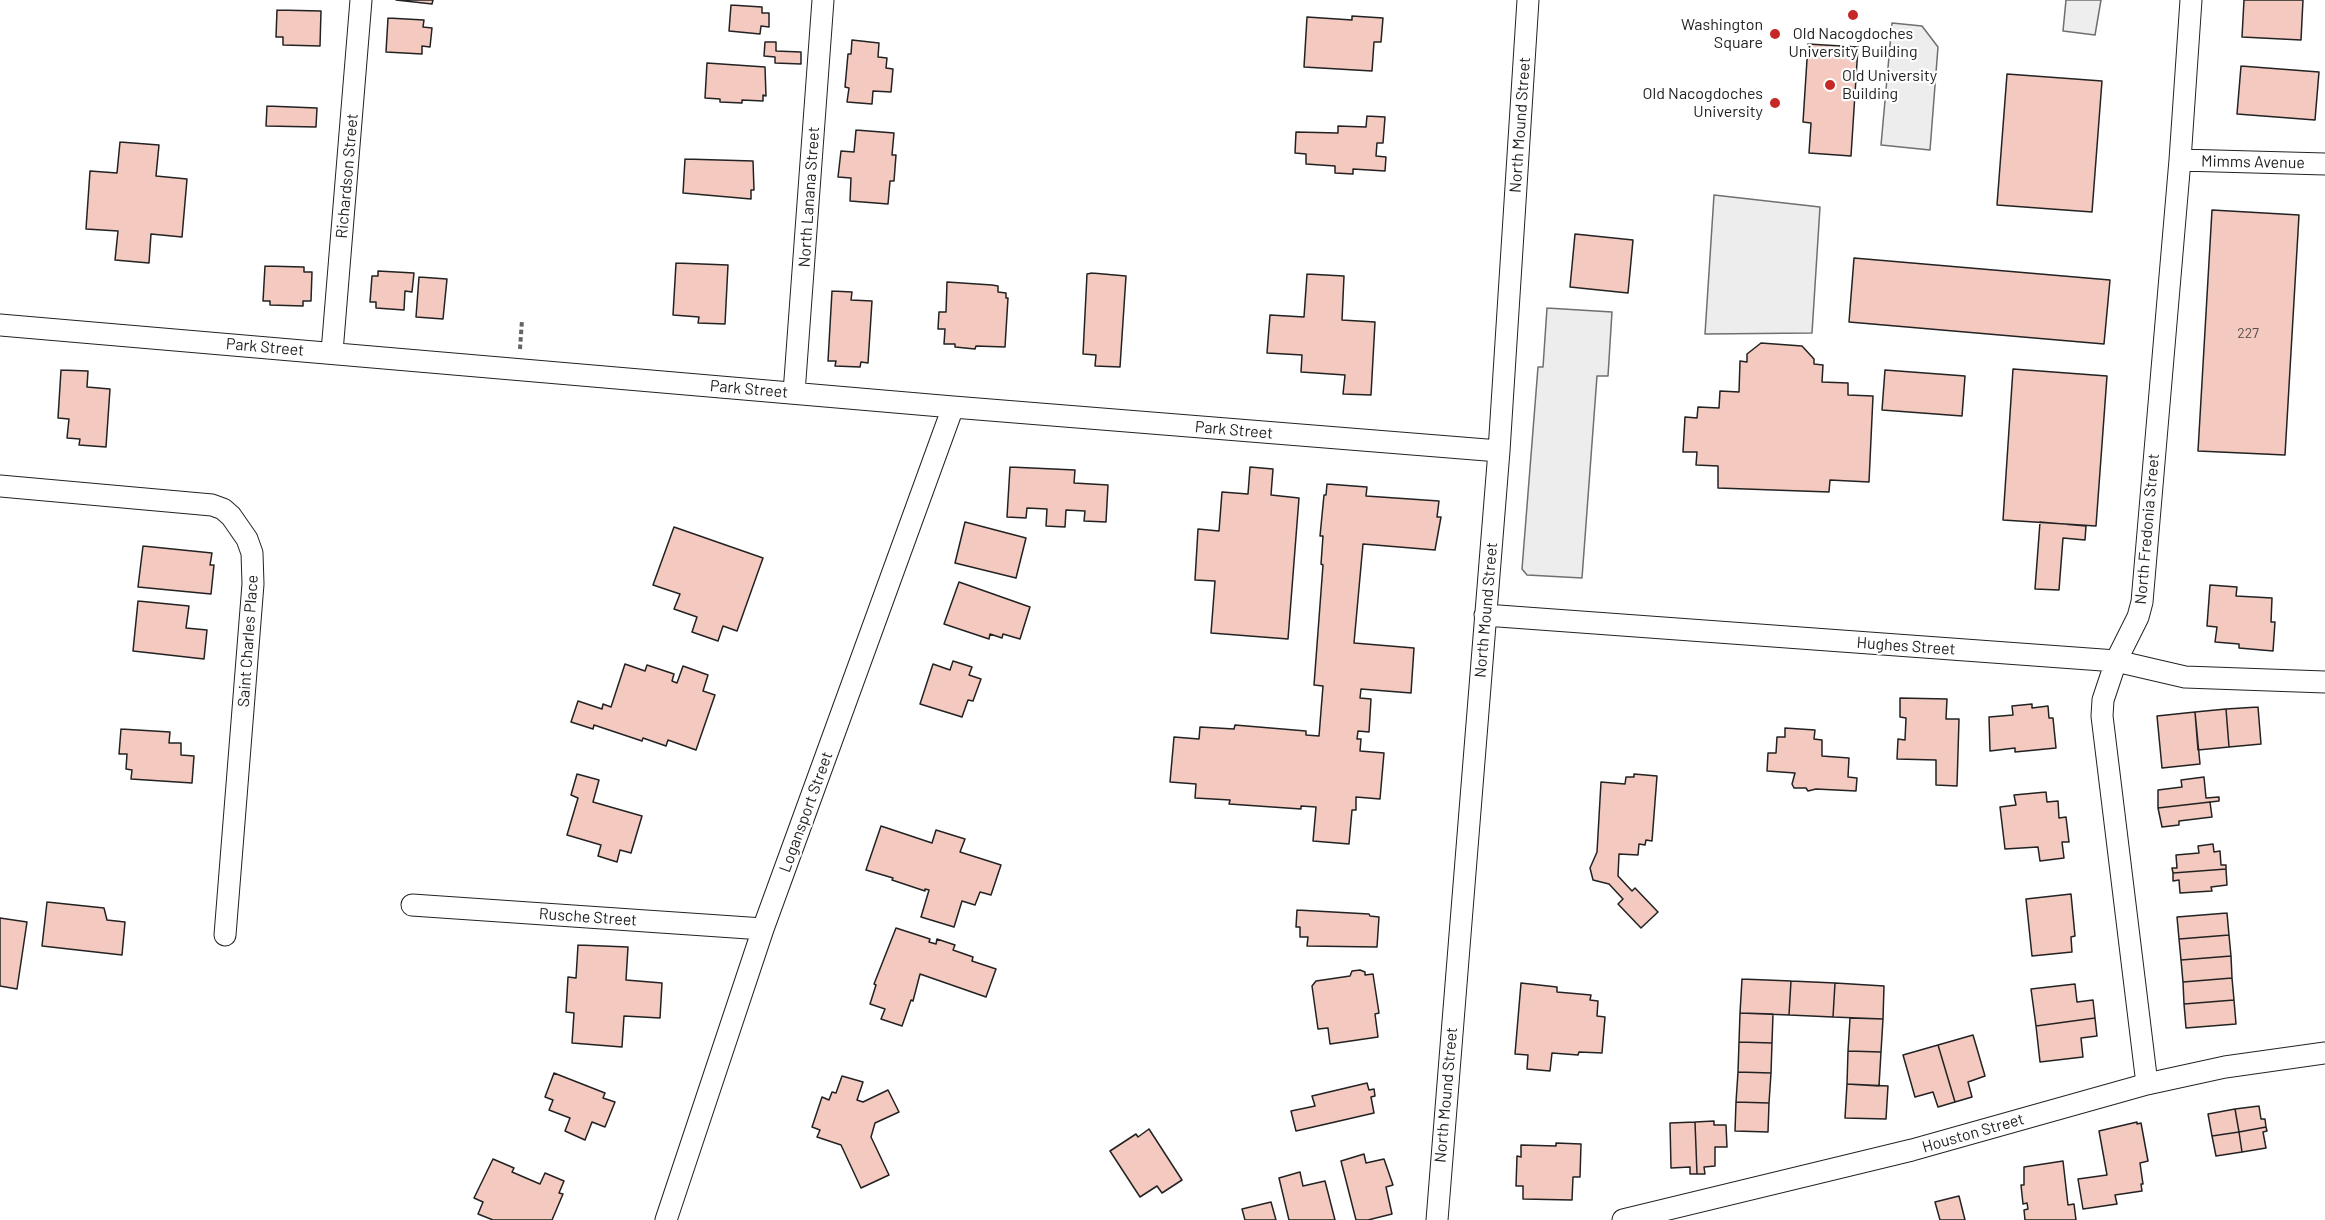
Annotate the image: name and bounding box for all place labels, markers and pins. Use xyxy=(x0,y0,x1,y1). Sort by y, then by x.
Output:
marker: Old Nacogdoches University Building xyxy=(1846,8,1860,22)
place label: Washington Square xyxy=(1681,15,1763,53)
place label: Old Nacogdoches University Building xyxy=(1788,24,1918,62)
marker: Washington Square xyxy=(1768,27,1782,41)
place label: Old University Building xyxy=(1842,66,1937,104)
marker: Old University Building xyxy=(1823,78,1837,92)
place label: Old Nacogdoches University xyxy=(1643,84,1763,122)
marker: Old Nacogdoches University xyxy=(1768,96,1782,110)

